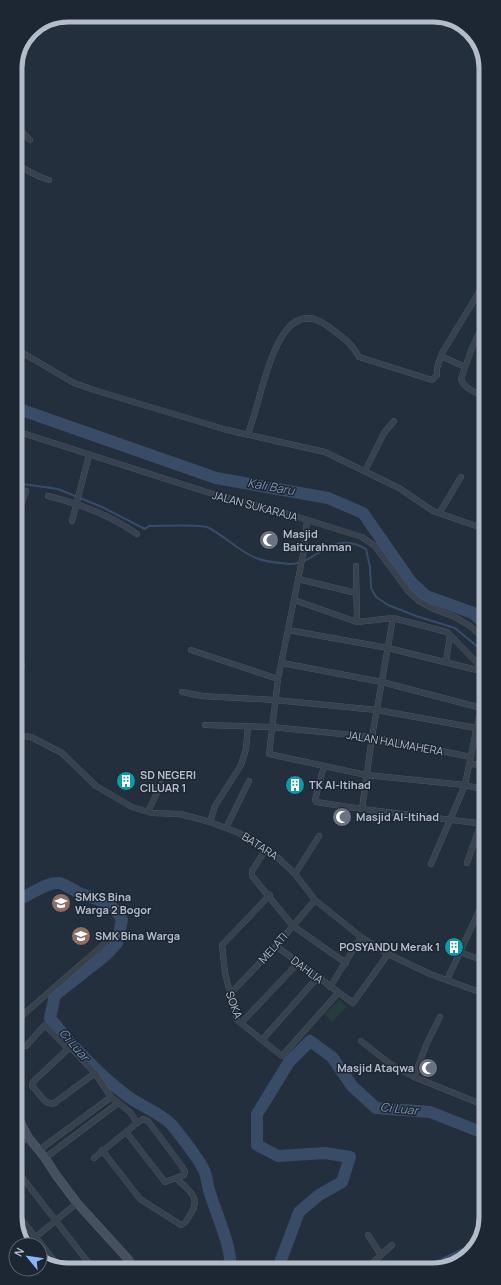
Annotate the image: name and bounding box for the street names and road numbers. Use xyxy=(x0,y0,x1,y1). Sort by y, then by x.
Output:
street label: JALAN SUKARAJA xyxy=(211,487,300,524)
street label: JALAN HALMAHERA xyxy=(345,727,445,758)
street label: BATARA xyxy=(239,828,281,863)
street label: MELATI xyxy=(255,929,290,966)
street label: DAHLIA xyxy=(288,953,327,987)
street label: SOKA xyxy=(223,989,246,1021)

